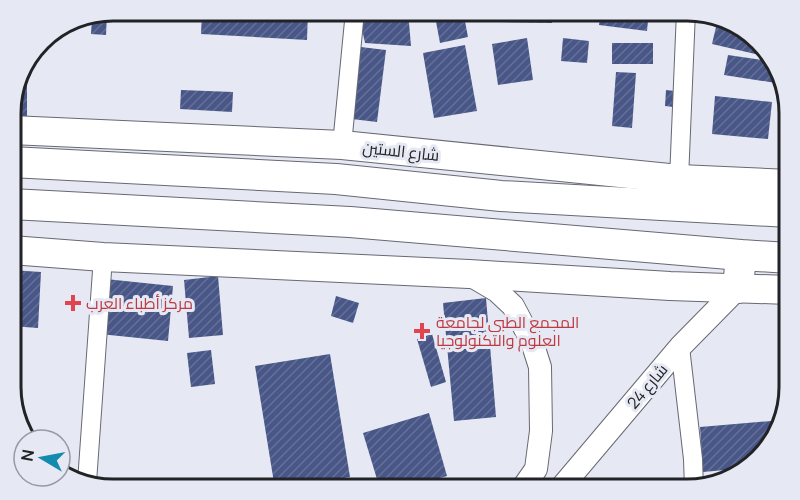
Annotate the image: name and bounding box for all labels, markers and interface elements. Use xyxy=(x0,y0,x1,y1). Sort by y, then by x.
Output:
street label: شارع الستين xyxy=(361,136,441,167)
place label: مركز أطباء العرب xyxy=(86,292,193,314)
marker: مركز أطباء العرب xyxy=(64,294,82,312)
place label: المجمع الطبي لجامعة العلوم والتكنولوجيا xyxy=(436,311,579,352)
marker: المجمع الطبي لجامعة العلوم والتكنولوجيا xyxy=(413,322,431,340)
street label: شارع 24 xyxy=(622,359,673,414)
north arrow xyxy=(12,428,72,488)
text: N xyxy=(15,448,39,463)

